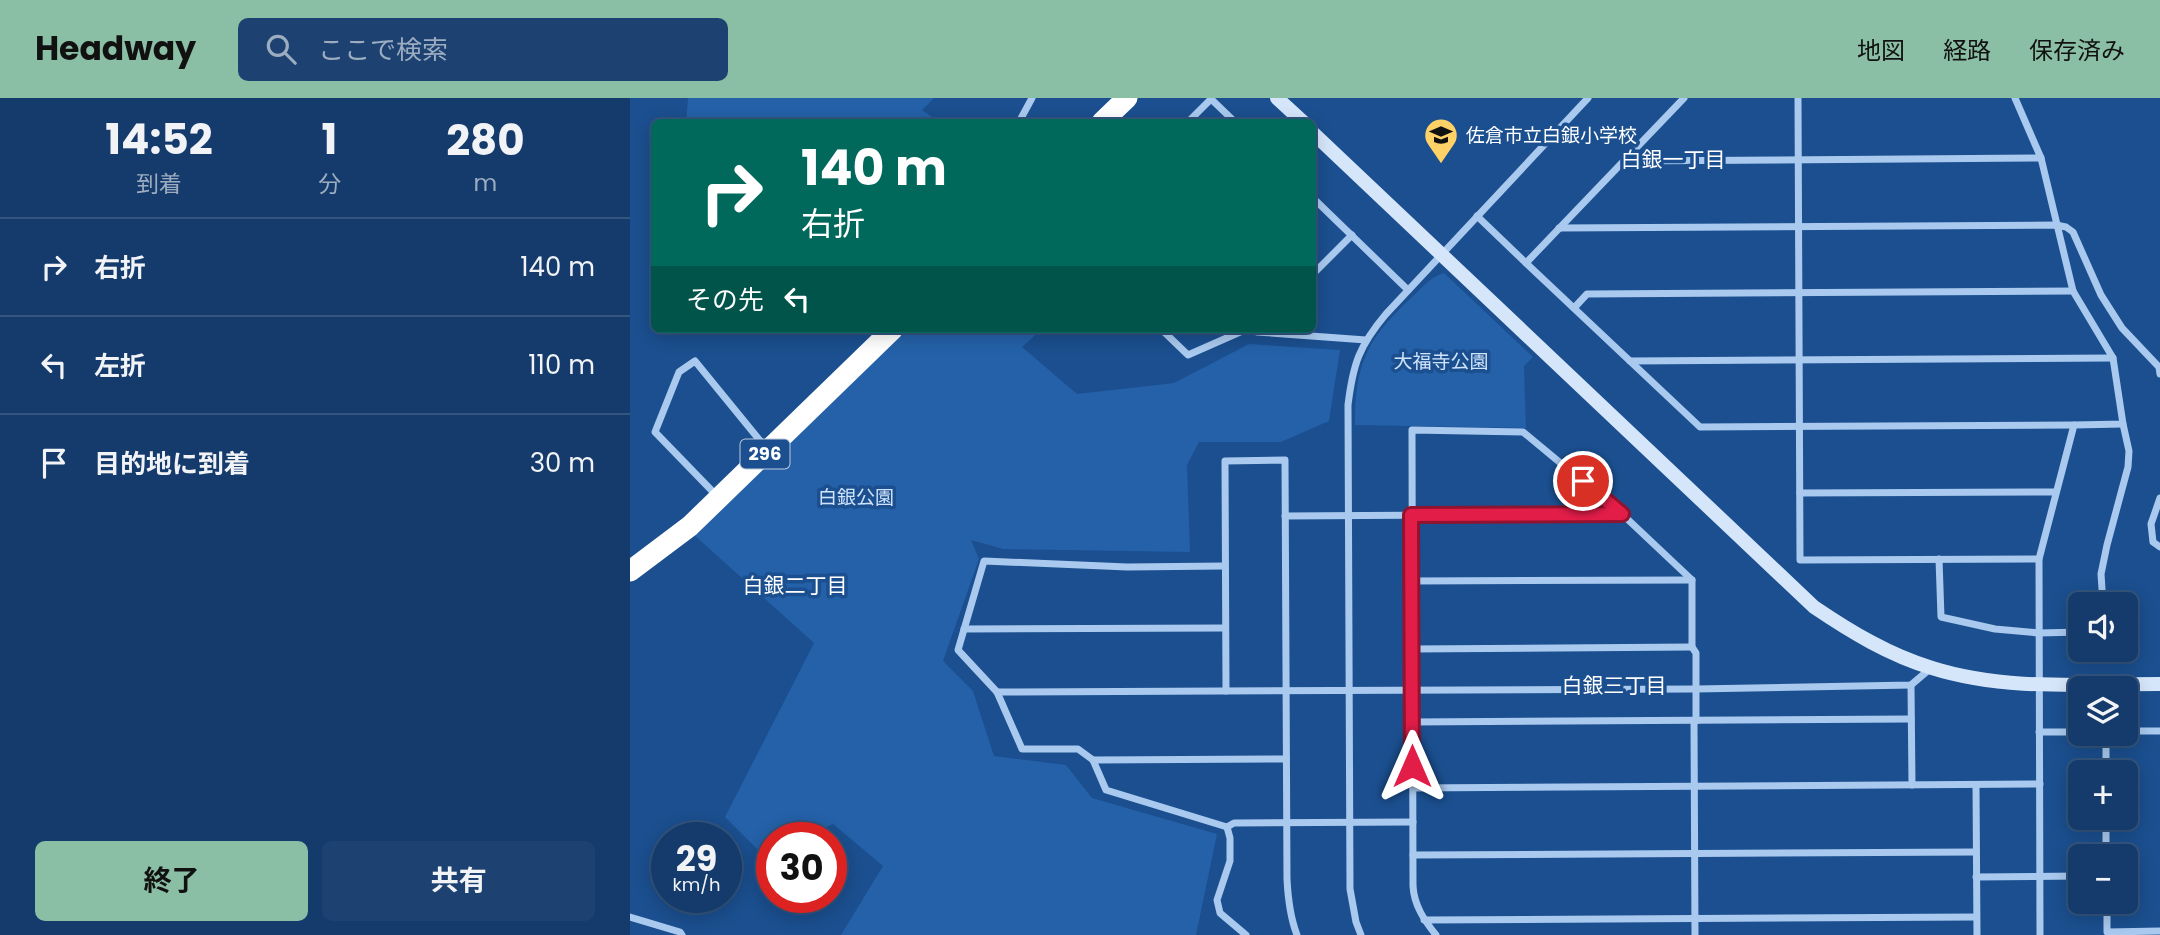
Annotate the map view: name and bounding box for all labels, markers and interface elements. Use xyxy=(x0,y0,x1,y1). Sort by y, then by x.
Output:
search box xyxy=(238,18,728,81)
text: Headway xyxy=(35,25,196,72)
icon: search xyxy=(262,30,300,68)
text: ここで検索 xyxy=(318,32,448,68)
text: 地図 xyxy=(1857,34,1905,67)
text: 経路 xyxy=(1943,34,1991,67)
text: 保存済み xyxy=(2029,34,2125,67)
text: 14:52 xyxy=(105,110,213,169)
text: 1 xyxy=(322,110,337,169)
text: 280 xyxy=(446,111,525,170)
school or university icon: 佐倉市立白銀小学校 xyxy=(1422,116,1460,165)
place label: 佐倉市立白銀小学校 xyxy=(1466,122,1637,149)
text: 140 m xyxy=(801,134,947,202)
district label: 白銀一丁目 xyxy=(1621,145,1726,174)
icon: right xyxy=(686,147,777,238)
text: m xyxy=(474,167,497,199)
text: 到着 xyxy=(136,168,182,200)
text: 分 xyxy=(318,168,341,200)
text: 右折 xyxy=(801,201,865,246)
icon: right xyxy=(35,248,73,286)
text: 140 m xyxy=(520,249,595,285)
text: 右折 xyxy=(94,250,146,286)
icon: left xyxy=(778,280,816,318)
text: その先 xyxy=(686,282,764,318)
icon: left xyxy=(35,346,73,384)
text: 110 m xyxy=(528,347,595,383)
text: 左折 xyxy=(94,348,146,384)
park label: 大福寺公園 xyxy=(1393,348,1489,375)
road number: 296 xyxy=(740,440,790,468)
icon: arrive xyxy=(35,444,73,482)
text: 30 m xyxy=(530,445,595,481)
text: 目的地に到着 xyxy=(94,446,250,482)
pin xyxy=(1553,451,1613,511)
icon: arrive xyxy=(1564,462,1602,500)
park label: 白銀公園 xyxy=(818,484,894,511)
district label: 白銀二丁目 xyxy=(743,571,848,600)
map controls xyxy=(2068,592,2138,914)
button: sound xyxy=(2068,592,2138,662)
district label: 白銀三丁目 xyxy=(1562,671,1667,700)
button: layers xyxy=(2068,676,2138,746)
position arrow xyxy=(1375,729,1449,803)
button: + xyxy=(2068,760,2138,830)
speed limit sign: 30 xyxy=(756,822,847,913)
text: 29 xyxy=(676,834,717,883)
button: 終了 xyxy=(35,841,308,921)
button: 共有 xyxy=(322,841,595,921)
button: − xyxy=(2068,844,2138,914)
text: km/h xyxy=(673,872,720,897)

